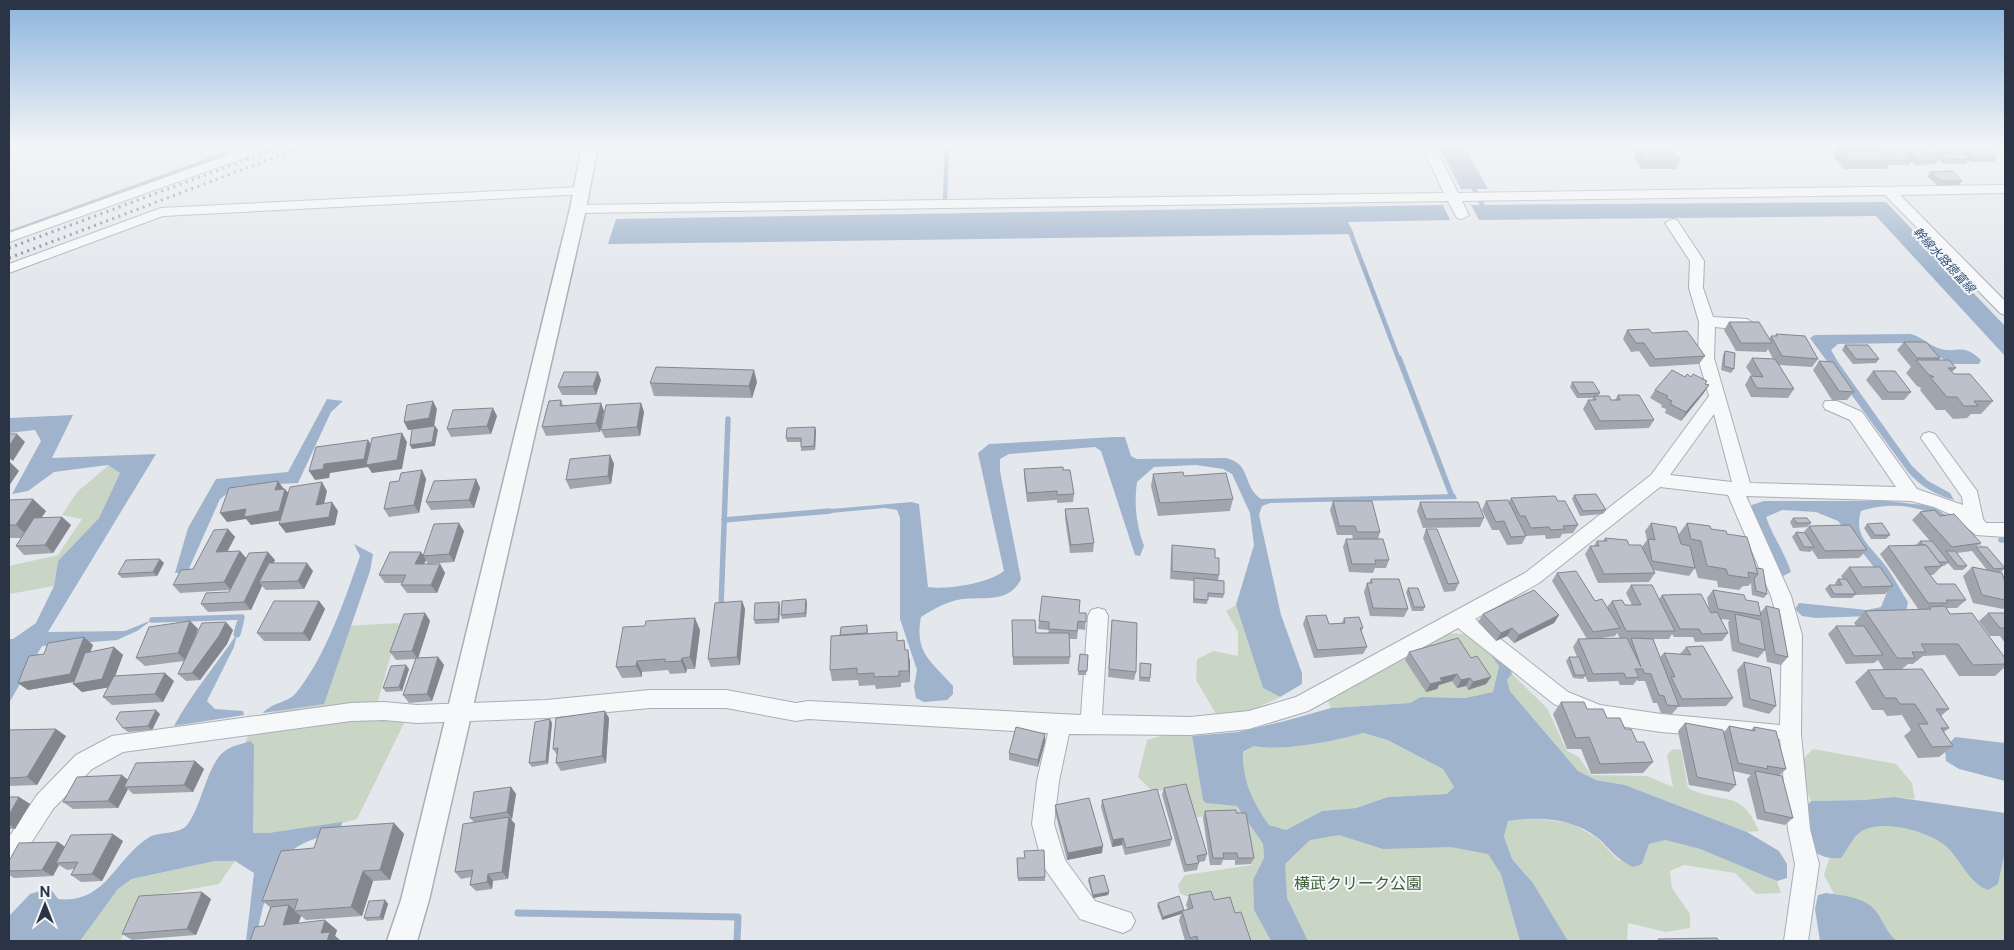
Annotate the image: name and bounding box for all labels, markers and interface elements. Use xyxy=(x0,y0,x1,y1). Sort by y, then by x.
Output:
water label: 幹線水路徳富線 xyxy=(1910,225,1979,297)
park label: 横武クリーク公園 xyxy=(1294,874,1422,893)
north arrow xyxy=(20,880,70,930)
text: N xyxy=(40,884,50,900)

